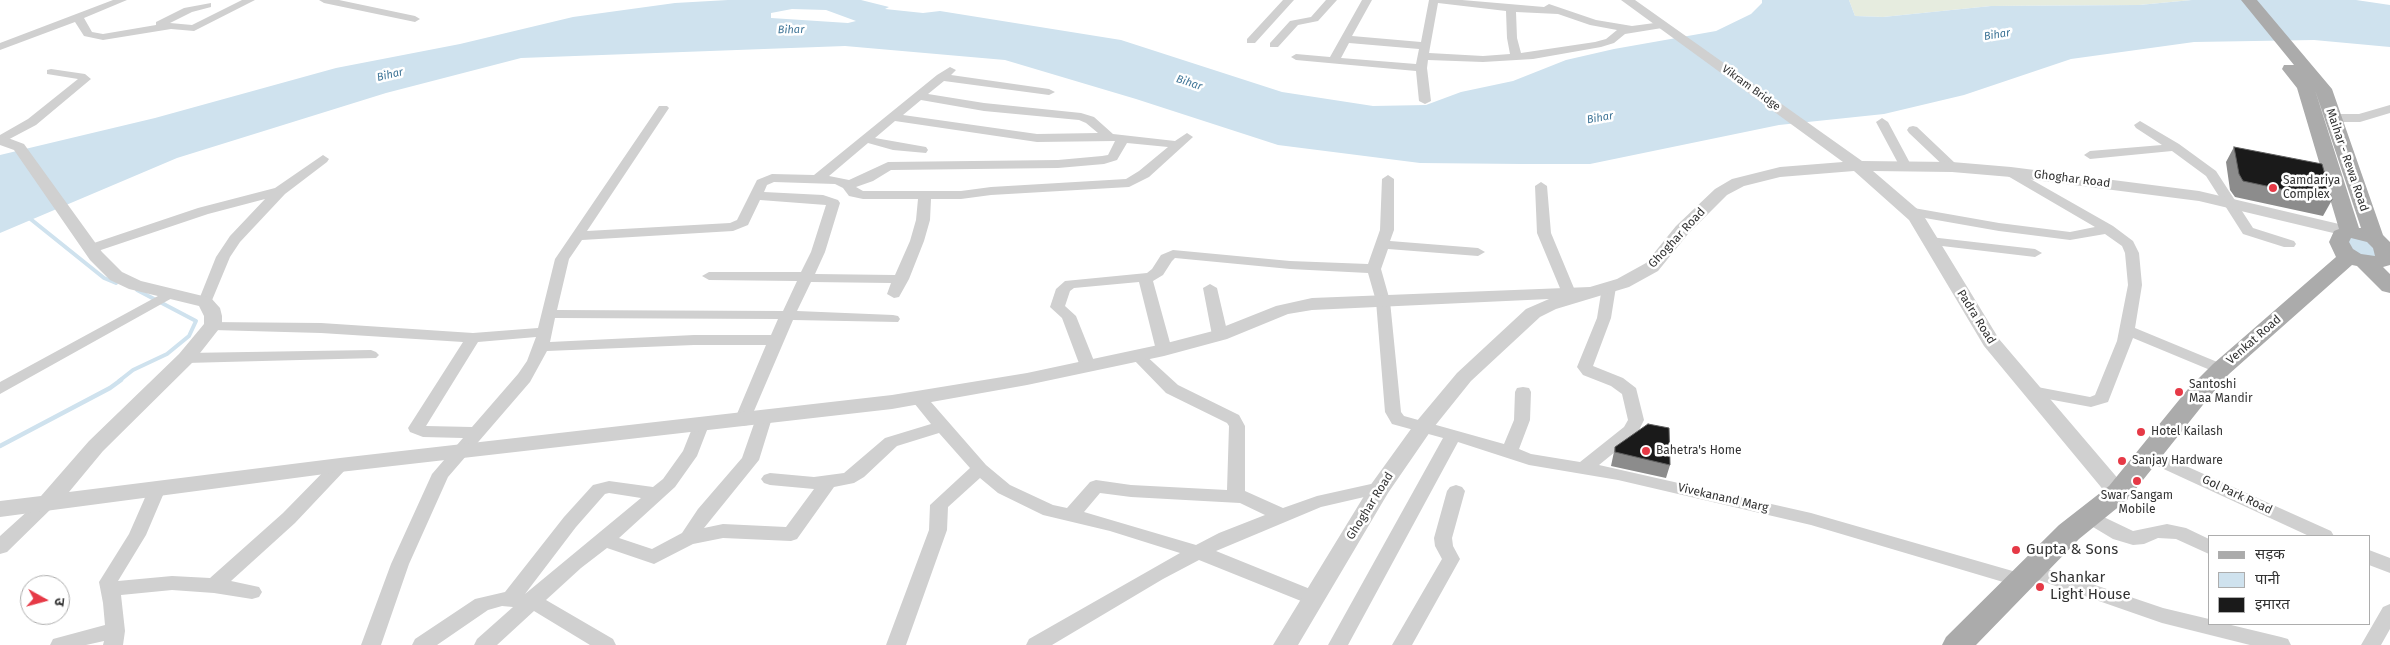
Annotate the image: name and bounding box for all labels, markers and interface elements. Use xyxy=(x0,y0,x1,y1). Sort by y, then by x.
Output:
water label: Bihar xyxy=(778,23,804,37)
water label: Bihar xyxy=(1983,26,2011,44)
street label: Vikram Bridge xyxy=(1719,62,1783,114)
water label: Bihar xyxy=(376,66,404,84)
water label: Bihar xyxy=(1174,73,1204,93)
street label: Maihar - Rewa Road xyxy=(2323,107,2371,213)
water label: Bihar xyxy=(1586,109,1614,127)
street label: Ghoghar Road xyxy=(2033,167,2111,191)
place label: Samdariya Complex xyxy=(2283,174,2340,202)
marker: Samdariya Complex xyxy=(2267,182,2279,194)
street label: Ghoghar Road xyxy=(1646,205,1708,271)
street label: Padra Road xyxy=(1954,287,1998,347)
street label: Venkat Road xyxy=(2224,312,2284,368)
place label: Santoshi Maa Mandir xyxy=(2189,378,2253,406)
marker: Santoshi Maa Mandir xyxy=(2173,386,2185,398)
place label: Hotel Kailash xyxy=(2151,425,2223,439)
marker: Hotel Kailash xyxy=(2135,426,2147,438)
place label: Bahetra's Home xyxy=(1656,444,1742,458)
marker: Bahetra's Home xyxy=(1640,445,1652,457)
place label: Sanjay Hardware xyxy=(2132,454,2223,468)
marker: Sanjay Hardware xyxy=(2116,455,2128,467)
street label: Ghoghar Road xyxy=(1344,470,1396,542)
street label: Gol Park Road xyxy=(2200,472,2274,518)
marker: Swar Sangam Mobile xyxy=(2131,475,2143,487)
street label: Vivekanand Marg xyxy=(1676,481,1770,515)
place label: Swar Sangam Mobile xyxy=(2101,489,2173,517)
legend xyxy=(2208,535,2370,625)
place label: Gupta & Sons xyxy=(2026,541,2118,559)
marker: Gupta & Sons xyxy=(2010,544,2022,556)
text: सड़क xyxy=(2255,545,2285,563)
place label: Shankar Light House xyxy=(2050,569,2131,604)
text: पानी xyxy=(2255,570,2280,588)
north arrow xyxy=(20,575,70,625)
marker: Shankar Light House xyxy=(2034,581,2046,593)
text: इमारत xyxy=(2255,595,2290,613)
text: उ xyxy=(50,597,68,607)

